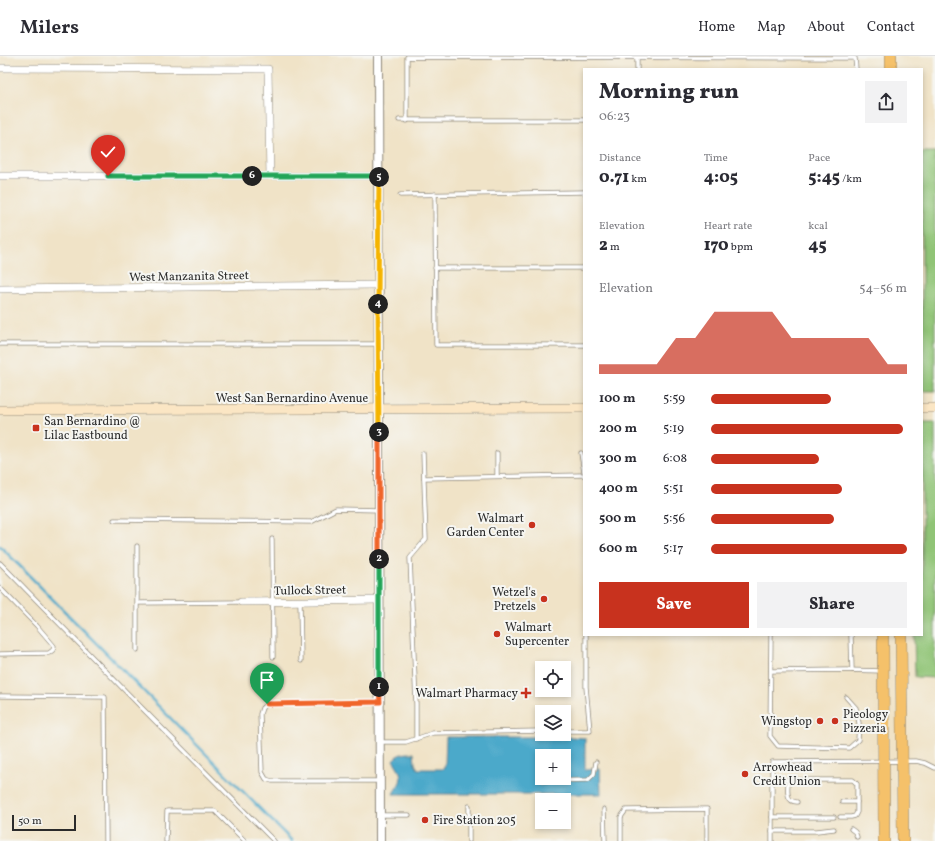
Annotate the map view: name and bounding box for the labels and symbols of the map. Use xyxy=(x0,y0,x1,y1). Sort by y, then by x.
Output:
pin xyxy=(91,135,125,176)
pin: 6 xyxy=(242,166,262,186)
pin: 5 xyxy=(369,167,389,187)
street label: West Manzanita Street xyxy=(129,268,249,286)
pin: 4 xyxy=(368,294,388,314)
street label: West San Bernardino Avenue xyxy=(216,391,369,407)
place label: San Bernardino @ Lilac Eastbound xyxy=(44,414,141,444)
pin: 3 xyxy=(369,422,389,442)
marker: San Bernardino @ Lilac Eastbound xyxy=(31,423,41,433)
place label: Walmart Garden Center xyxy=(447,511,524,541)
marker: Walmart Garden Center xyxy=(527,520,537,530)
pin: 2 xyxy=(369,549,389,569)
street label: Tullock Street xyxy=(274,582,346,600)
place label: Wetzel's Pretzels xyxy=(492,585,536,615)
marker: Wetzel's Pretzels xyxy=(539,594,549,604)
place label: Walmart Supercenter xyxy=(505,620,569,650)
marker: Walmart Supercenter xyxy=(492,629,502,639)
pin xyxy=(250,663,284,704)
pin: 1 xyxy=(369,677,389,697)
place label: Walmart Pharmacy xyxy=(415,686,519,702)
marker: Walmart Pharmacy xyxy=(521,688,531,698)
place label: Pieology Pizzeria xyxy=(843,707,889,737)
place label: Wingstop xyxy=(761,714,812,730)
marker: Wingstop xyxy=(815,716,825,726)
marker: Pieology Pizzeria xyxy=(830,716,840,726)
place label: Arrowhead Credit Union xyxy=(753,760,821,790)
marker: Arrowhead Credit Union xyxy=(740,769,750,779)
scale bar xyxy=(12,813,76,832)
place label: Fire Station 205 xyxy=(433,813,516,829)
marker: Fire Station 205 xyxy=(420,815,430,825)

